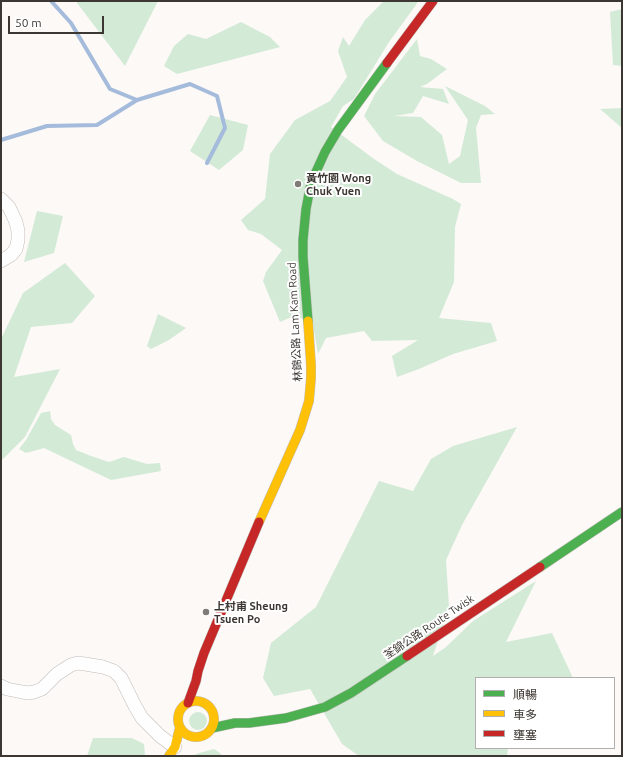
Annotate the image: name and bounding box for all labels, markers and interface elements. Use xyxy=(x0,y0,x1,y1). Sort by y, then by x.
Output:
scale bar xyxy=(10,8,106,34)
text: 50 m xyxy=(15,16,42,29)
place label: 黃竹園 Wong Chuk Yuen xyxy=(306,171,371,197)
marker: 黃竹園 Wong Chuk Yuen xyxy=(293,179,303,189)
street label: 林錦公路 Lam Kam Road xyxy=(285,262,305,382)
street label: 荃錦公路 Route Twisk xyxy=(381,592,477,662)
place label: 上村甫 Sheung Tsuen Po xyxy=(214,599,288,625)
marker: 上村甫 Sheung Tsuen Po xyxy=(201,607,211,617)
legend xyxy=(475,677,615,749)
text: 順暢 xyxy=(513,688,537,701)
text: 車多 xyxy=(513,708,537,721)
text: 壅塞 xyxy=(513,728,537,741)

